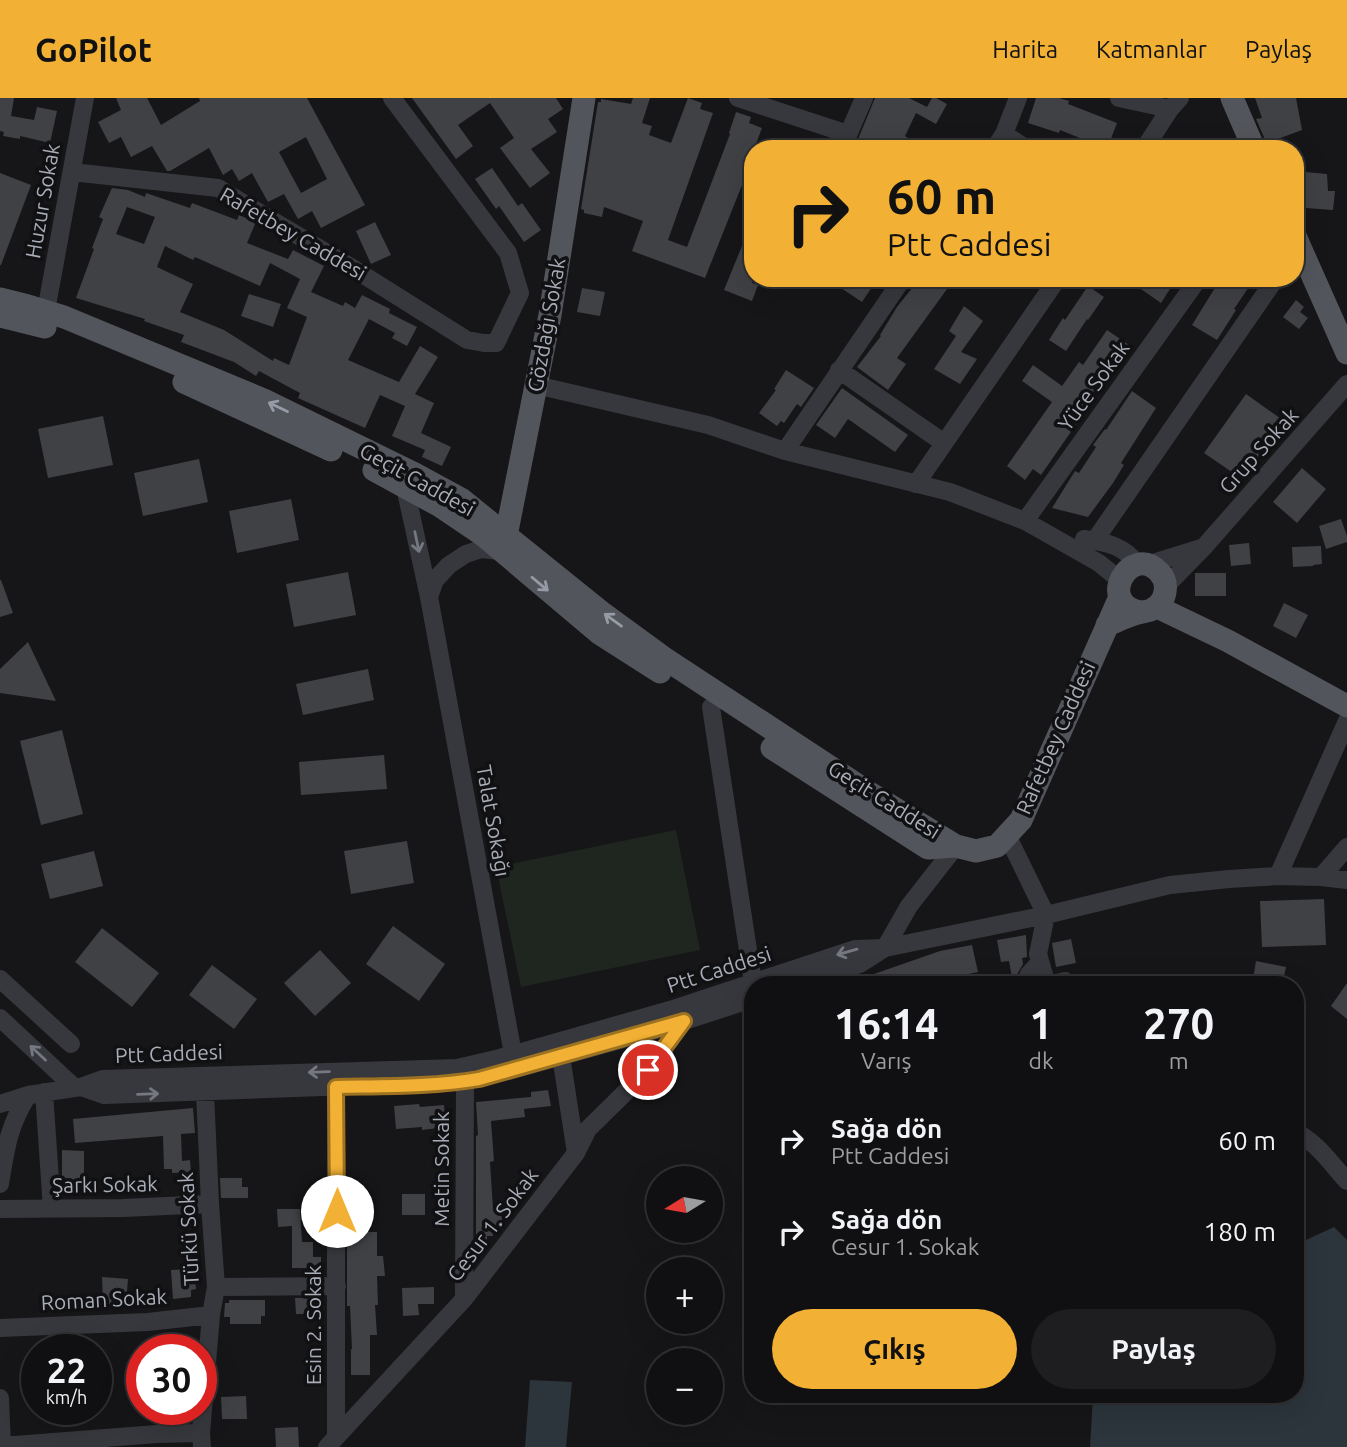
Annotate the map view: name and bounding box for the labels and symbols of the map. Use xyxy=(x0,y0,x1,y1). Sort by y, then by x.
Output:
street label: Huzur Sokak xyxy=(20,141,64,260)
street label: Rafetbey Caddesi xyxy=(216,182,371,285)
street label: Gözdağı Sokak xyxy=(522,255,570,394)
street label: Yüce Sokak xyxy=(1053,336,1134,435)
one-way arrow xyxy=(268,399,289,413)
street label: Grup Sokak xyxy=(1214,403,1303,498)
street label: Geçit Caddesi xyxy=(356,438,479,521)
one-way arrow xyxy=(410,530,424,553)
one-way arrow xyxy=(530,576,548,592)
one-way arrow xyxy=(604,613,623,628)
street label: Rafetbey Caddesi xyxy=(1011,658,1100,818)
street label: Geçit Caddesi xyxy=(824,755,945,843)
street label: Talat Sokağı xyxy=(472,763,516,879)
street label: Ptt Caddesi xyxy=(664,941,774,997)
one-way arrow xyxy=(837,946,859,959)
street label: Ptt Caddesi xyxy=(115,1039,223,1067)
pin xyxy=(618,1040,678,1100)
one-way arrow xyxy=(29,1045,47,1061)
one-way arrow xyxy=(307,1066,330,1079)
one-way arrow xyxy=(136,1087,159,1100)
street label: Metin Sokak xyxy=(429,1111,453,1227)
street label: Cesur 1. Sokak xyxy=(442,1163,543,1286)
north arrow xyxy=(646,1166,723,1242)
street label: Şarkı Sokak xyxy=(52,1171,158,1197)
street label: Türkü Sokak xyxy=(173,1171,203,1286)
position arrow xyxy=(300,1174,374,1248)
street label: Esin 2. Sokak xyxy=(301,1265,325,1385)
street label: Roman Sokak xyxy=(40,1284,168,1314)
speed limit sign: 30 xyxy=(126,1334,217,1425)

